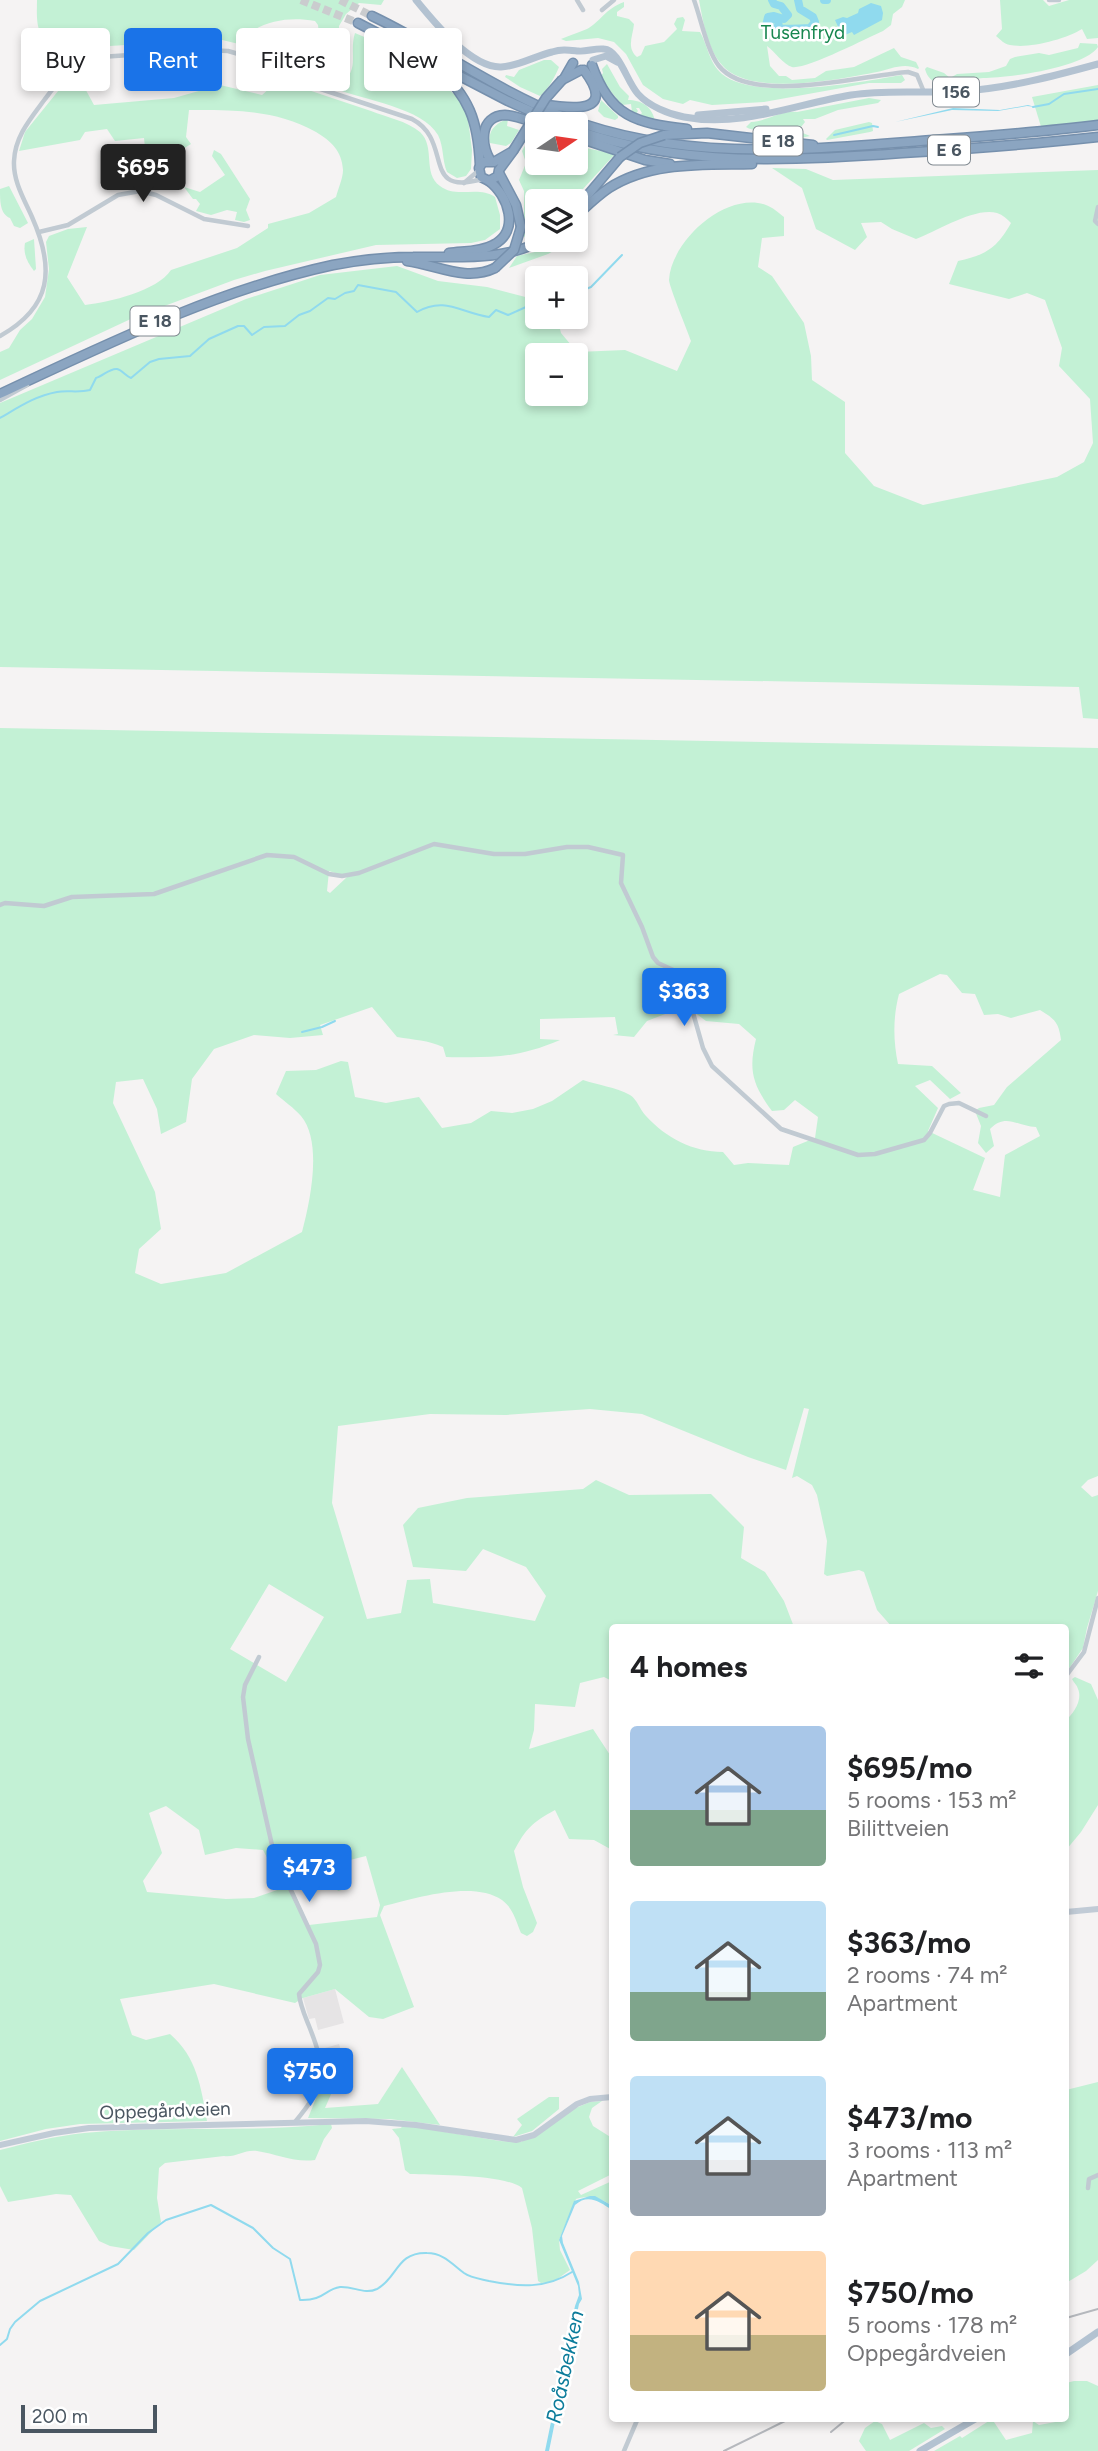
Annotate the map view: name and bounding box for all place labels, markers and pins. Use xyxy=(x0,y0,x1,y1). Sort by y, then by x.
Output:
pin: $695 xyxy=(102,144,184,204)
pin: $363 xyxy=(643,968,725,1028)
pin: $473 xyxy=(268,1844,350,1904)
pin: $750 xyxy=(269,2048,351,2108)

